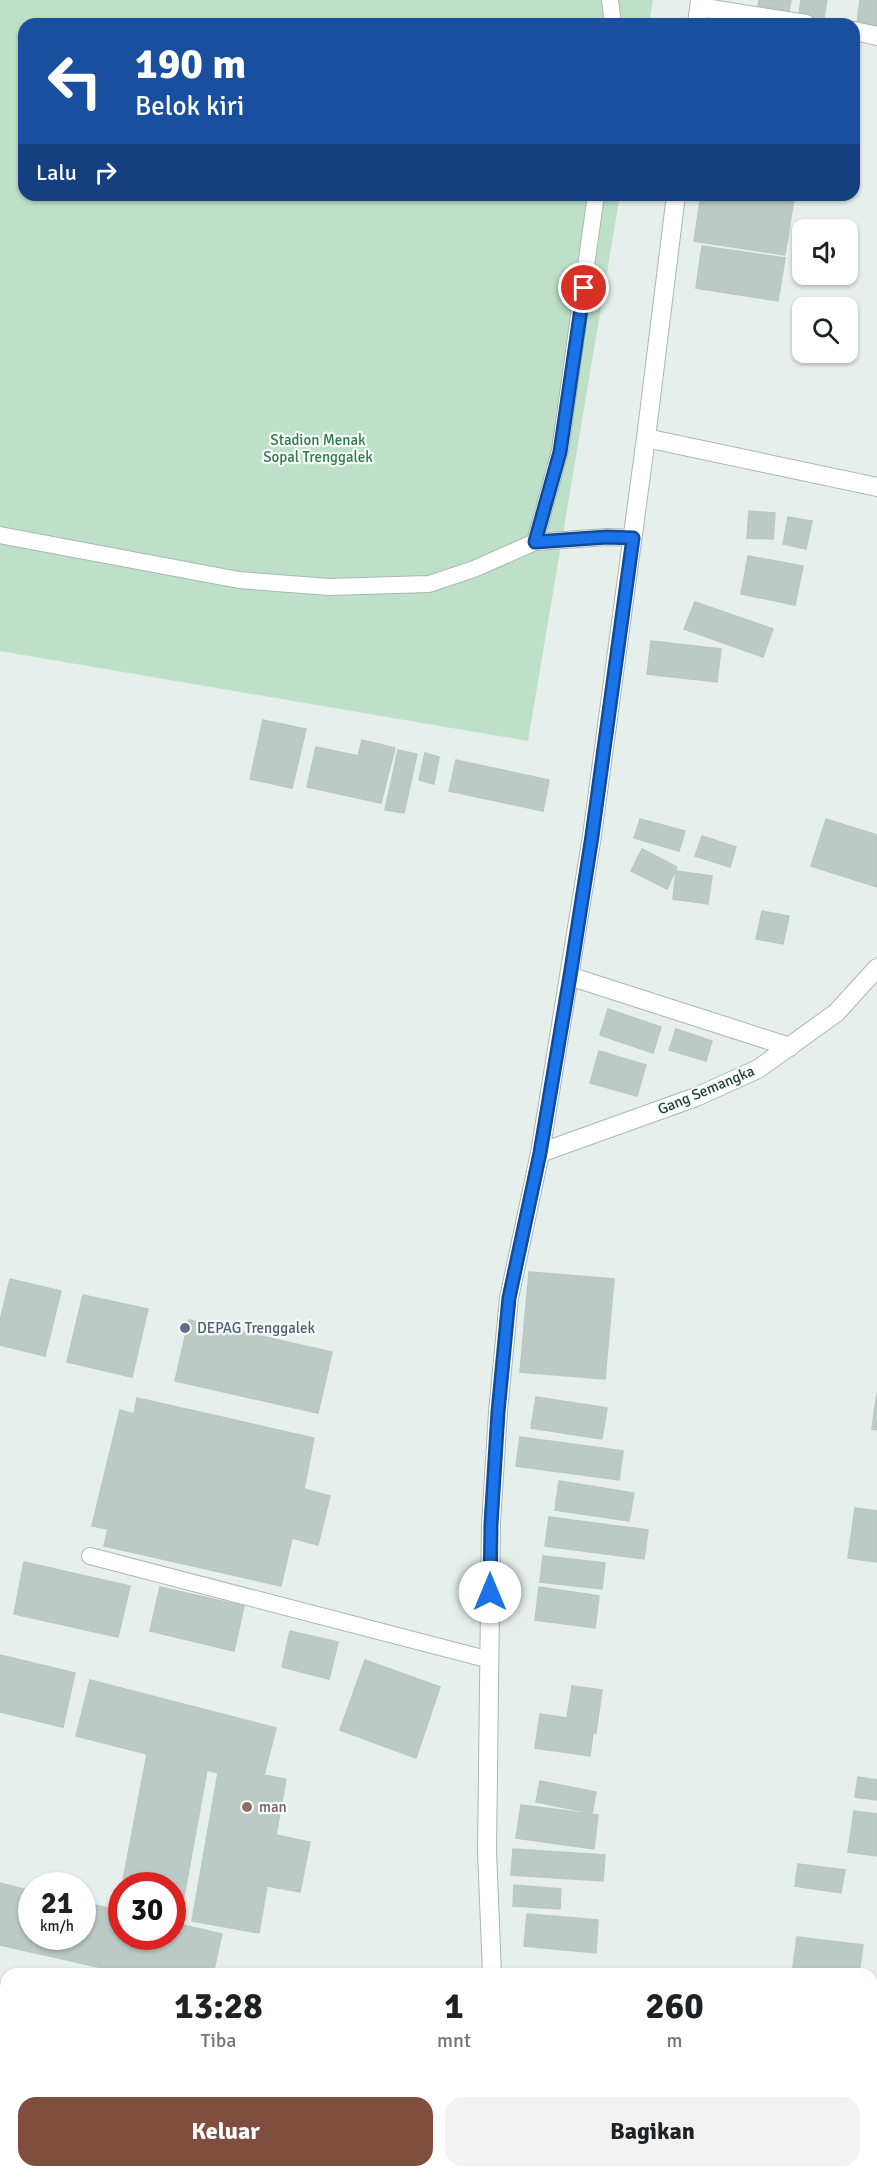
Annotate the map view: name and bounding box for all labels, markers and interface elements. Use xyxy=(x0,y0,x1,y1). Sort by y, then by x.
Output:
text: 190 m xyxy=(135,39,246,90)
icon: left xyxy=(36,42,114,120)
text: Belok kiri xyxy=(135,90,244,123)
icon: right xyxy=(89,156,122,189)
text: Lalu xyxy=(36,159,77,186)
map controls xyxy=(792,219,858,363)
button: sound xyxy=(792,219,858,285)
pin xyxy=(558,262,609,313)
icon: arrive xyxy=(567,271,600,304)
button: search xyxy=(792,297,858,363)
park label: Stadion Menak Sopal Trenggalek xyxy=(263,431,373,466)
street label: Gang Semangka xyxy=(655,1062,757,1118)
place label: DEPAG Trenggalek xyxy=(197,1319,316,1337)
marker: DEPAG Trenggalek xyxy=(178,1321,192,1335)
position arrow xyxy=(458,1560,522,1624)
place label: man xyxy=(259,1798,287,1816)
marker: man xyxy=(240,1800,254,1814)
speed limit sign: 30 xyxy=(108,1872,186,1950)
text: 21 xyxy=(41,1885,73,1922)
text: km/h xyxy=(40,1917,74,1935)
text: 13:28 xyxy=(174,1984,263,2029)
text: 1 xyxy=(444,1984,464,2029)
text: 260 xyxy=(645,1984,704,2029)
text: Tiba xyxy=(201,2028,237,2053)
text: mnt xyxy=(437,2028,471,2053)
text: m xyxy=(667,2028,682,2053)
button: Keluar xyxy=(18,2097,433,2166)
button: Bagikan xyxy=(445,2097,860,2166)

